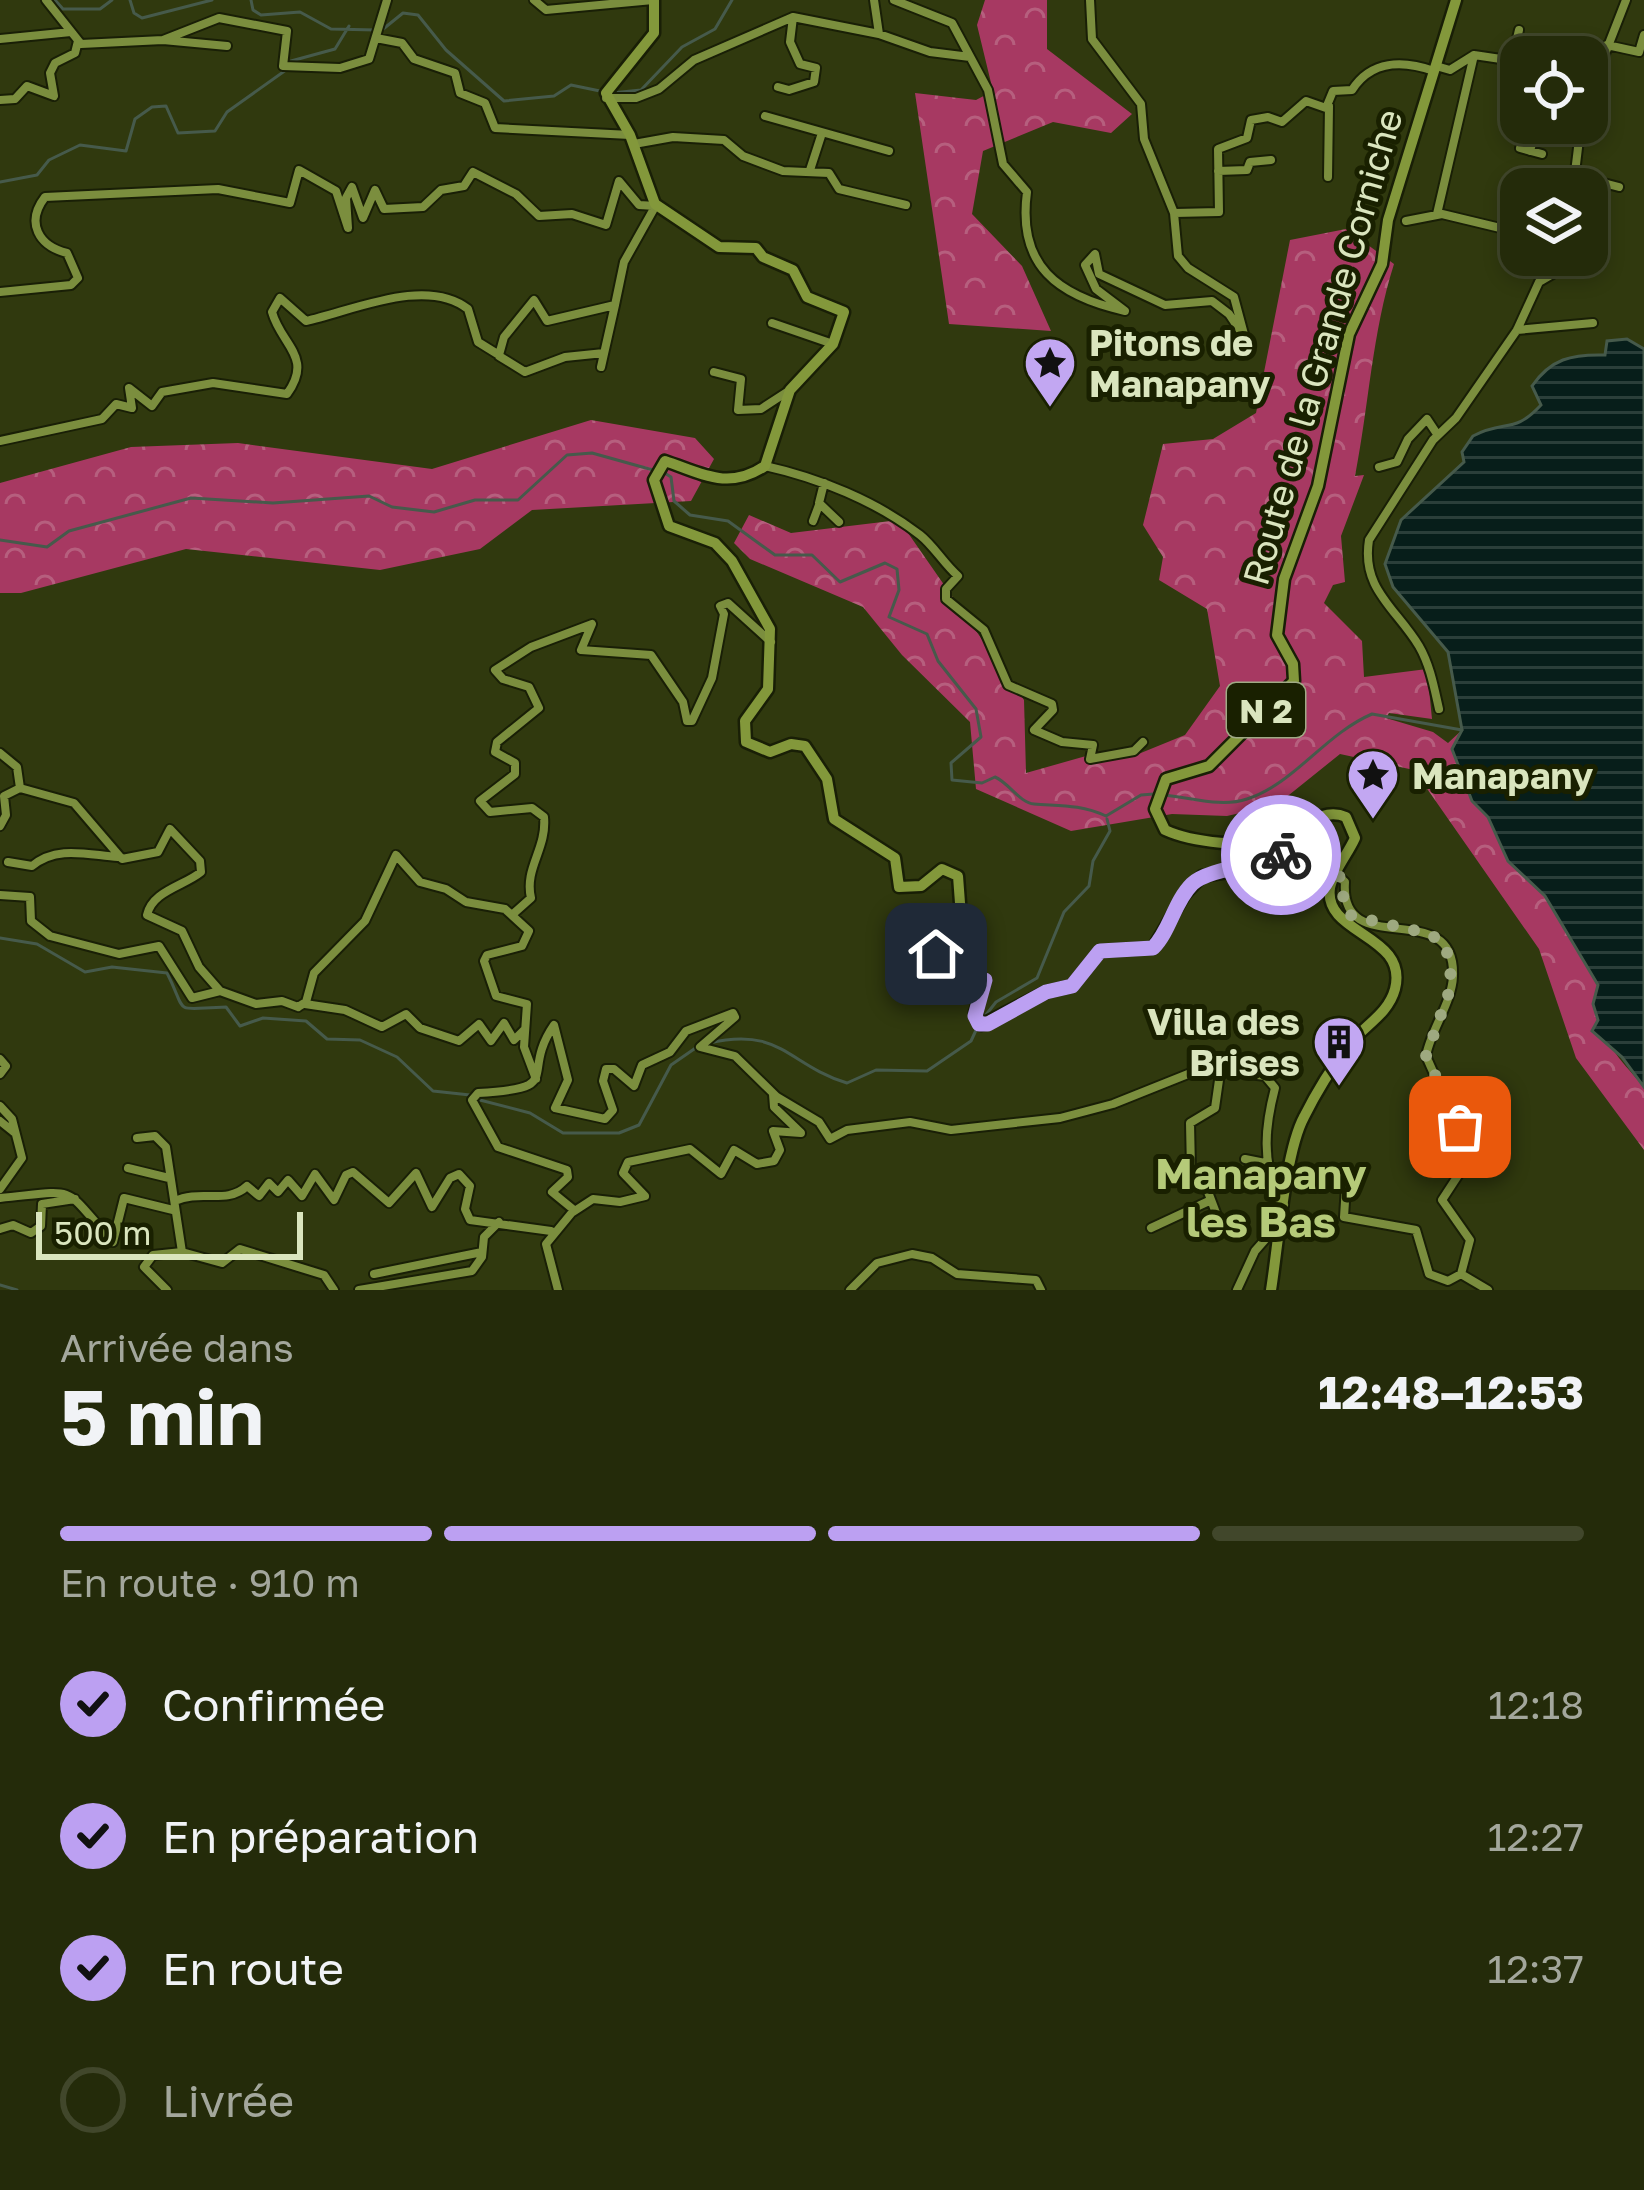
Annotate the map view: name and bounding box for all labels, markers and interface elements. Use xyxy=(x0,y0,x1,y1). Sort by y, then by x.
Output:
map controls xyxy=(1500,36,1608,276)
button: locate xyxy=(1500,36,1608,144)
street label: Route de la Grande Corniche xyxy=(1233,104,1411,590)
button: layers xyxy=(1500,168,1608,276)
place label: Pitons de Manapany xyxy=(1089,321,1271,405)
place icon: Pitons de Manapany xyxy=(1022,335,1078,409)
road number: N 2 xyxy=(1227,683,1305,737)
place icon: Manapany xyxy=(1345,747,1401,821)
place label: Manapany xyxy=(1412,754,1594,797)
courier xyxy=(1221,795,1341,915)
icon: bike xyxy=(1248,822,1314,888)
pin xyxy=(885,903,987,1005)
icon: home xyxy=(903,921,969,987)
place label: Villa des Brises xyxy=(1147,1000,1300,1084)
building icon: Villa des Brises xyxy=(1311,1014,1367,1088)
pin xyxy=(1409,1076,1511,1178)
icon: bag xyxy=(1427,1094,1493,1160)
district label: Manapany les Bas xyxy=(1155,1148,1367,1246)
scale bar xyxy=(36,1206,303,1259)
text: 500 m xyxy=(54,1213,152,1252)
text: Arrivée dans xyxy=(60,1324,294,1371)
text: 12:48–12:53 xyxy=(1318,1365,1584,1419)
text: 5 min xyxy=(60,1369,264,1462)
text: En route · 910 m xyxy=(60,1559,360,1606)
icon: check xyxy=(60,1671,126,1737)
text: Confirmée xyxy=(162,1677,385,1731)
text: 12:18 xyxy=(1488,1681,1584,1728)
icon: check xyxy=(60,1803,126,1869)
text: En préparation xyxy=(162,1809,479,1863)
text: 12:27 xyxy=(1487,1813,1584,1860)
icon: check xyxy=(60,1935,126,2001)
text: En route xyxy=(162,1941,344,1995)
text: 12:37 xyxy=(1487,1945,1584,1992)
text: Livrée xyxy=(162,2073,294,2127)

